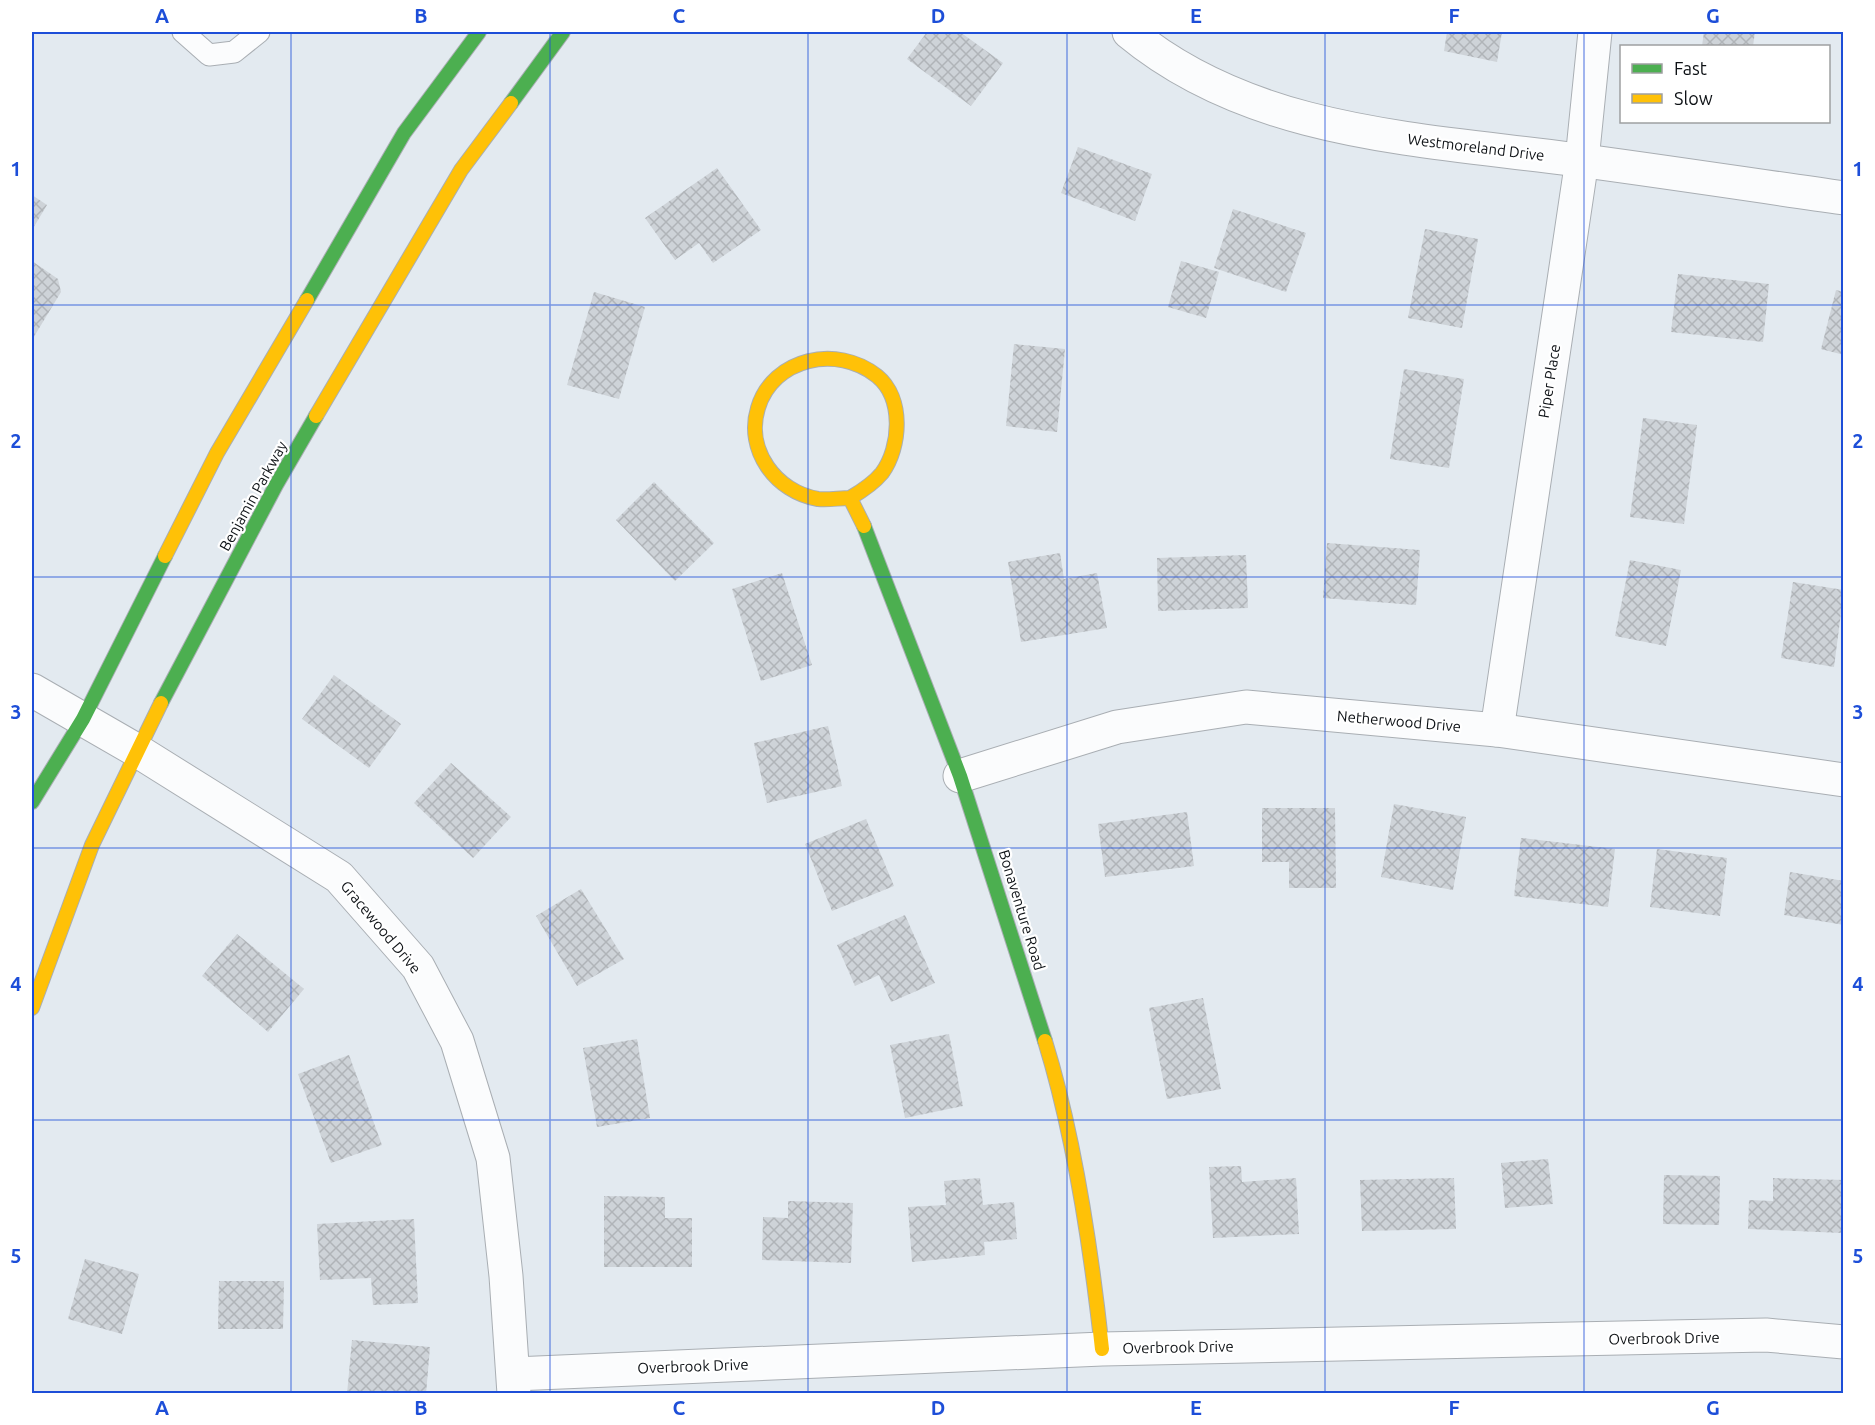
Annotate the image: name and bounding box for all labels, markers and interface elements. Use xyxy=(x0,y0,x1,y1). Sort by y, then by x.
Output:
text: A xyxy=(155,4,169,27)
text: B xyxy=(414,4,428,27)
text: C xyxy=(673,4,686,27)
text: D xyxy=(931,4,945,27)
text: E xyxy=(1190,4,1202,27)
text: F xyxy=(1448,4,1460,27)
text: G xyxy=(1706,4,1720,27)
legend xyxy=(1620,45,1830,123)
text: Fast xyxy=(1674,58,1707,78)
text: Slow xyxy=(1674,88,1713,108)
street label: Westmoreland Drive xyxy=(1407,130,1545,164)
text: 1 xyxy=(10,157,22,180)
text: 1 xyxy=(1852,157,1864,180)
street label: Piper Place xyxy=(1535,343,1563,419)
text: 2 xyxy=(10,429,22,452)
text: 2 xyxy=(1852,429,1864,452)
street label: Benjamin Parkway xyxy=(216,438,290,554)
text: 3 xyxy=(10,700,22,723)
text: 3 xyxy=(1852,700,1864,723)
street label: Netherwood Drive xyxy=(1336,707,1462,735)
street label: Bonaventure Road xyxy=(996,848,1048,972)
street label: Gracewood Drive xyxy=(337,877,425,977)
text: 4 xyxy=(10,972,22,995)
text: 4 xyxy=(1852,972,1864,995)
text: 5 xyxy=(10,1244,22,1267)
text: 5 xyxy=(1852,1244,1864,1267)
street label: Overbrook Drive xyxy=(1608,1329,1720,1347)
street label: Overbrook Drive xyxy=(1122,1338,1234,1356)
street label: Overbrook Drive xyxy=(637,1356,749,1376)
text: A xyxy=(155,1396,169,1419)
text: B xyxy=(414,1396,428,1419)
text: C xyxy=(673,1396,686,1419)
text: D xyxy=(931,1396,945,1419)
text: E xyxy=(1190,1396,1202,1419)
text: F xyxy=(1448,1396,1460,1419)
text: G xyxy=(1706,1396,1720,1419)

